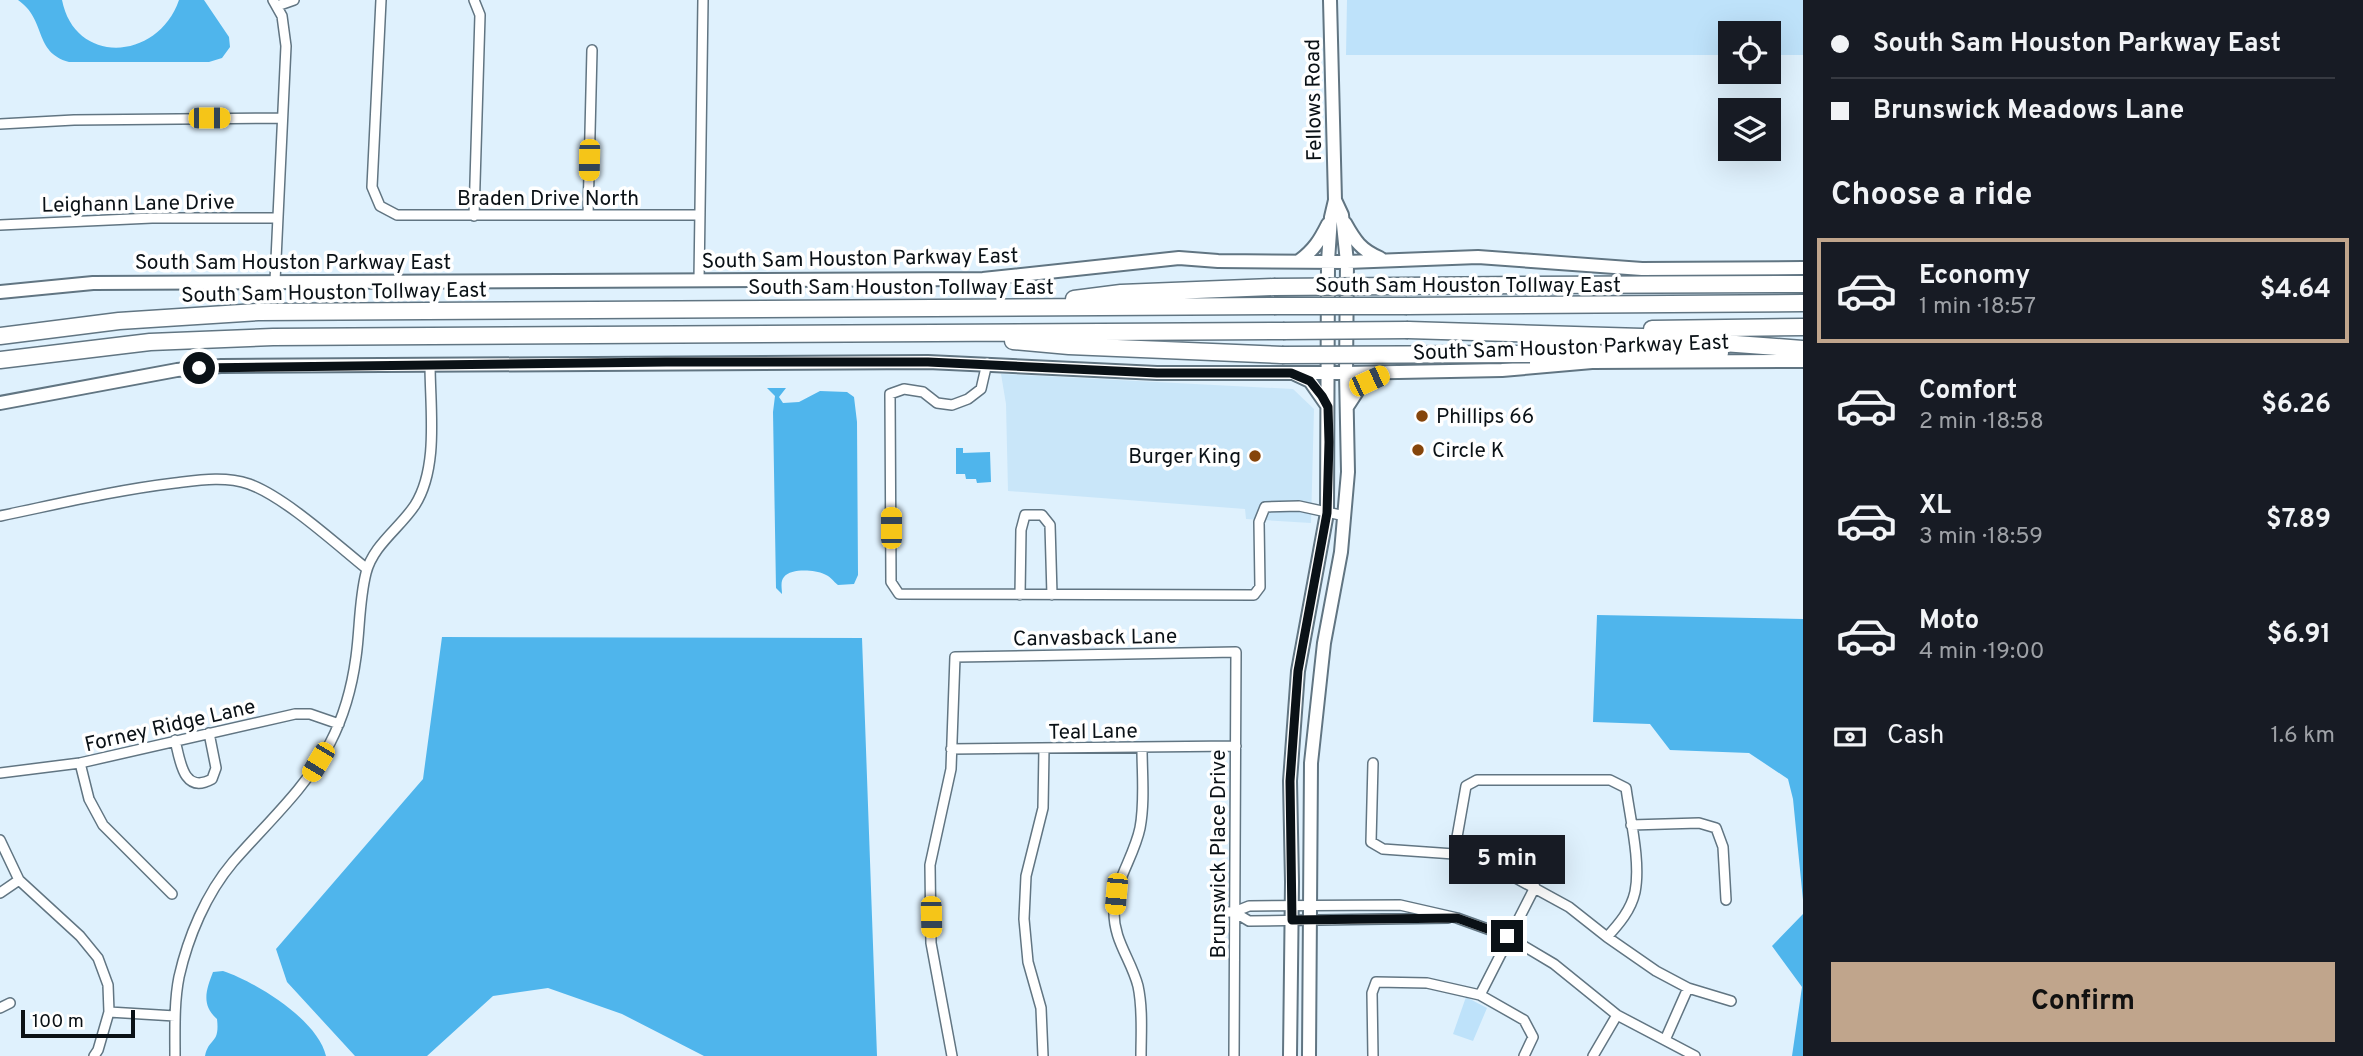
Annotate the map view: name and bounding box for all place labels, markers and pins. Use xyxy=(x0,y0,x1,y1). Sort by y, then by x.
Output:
place label: Phillips 66 xyxy=(1436,404,1534,431)
marker: Phillips 66 xyxy=(1414,408,1430,424)
place label: Circle K xyxy=(1432,438,1505,465)
marker: Circle K xyxy=(1410,442,1426,458)
place label: Burger King xyxy=(1128,444,1241,471)
marker: Burger King xyxy=(1247,448,1263,464)

